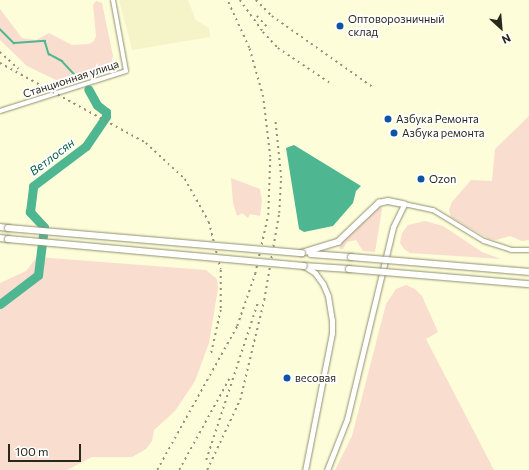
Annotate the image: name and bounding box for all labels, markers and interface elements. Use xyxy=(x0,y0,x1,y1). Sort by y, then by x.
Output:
north arrow xyxy=(481,8,521,48)
place label: Оптоворозничный склад xyxy=(348,13,445,39)
marker: Оптоворозничный склад xyxy=(335,21,345,31)
text: N xyxy=(500,32,513,47)
street label: Станционная улица xyxy=(21,57,121,101)
place label: Азбука Ремонта xyxy=(396,112,479,126)
marker: Азбука Ремонта xyxy=(383,114,393,124)
place label: Азбука ремонта xyxy=(402,126,485,140)
marker: Азбука ремонта xyxy=(389,128,399,138)
water label: Ветлосян xyxy=(27,135,77,179)
place label: Ozon xyxy=(429,172,456,186)
marker: Ozon xyxy=(416,174,426,184)
place label: весовая xyxy=(295,371,336,385)
marker: весовая xyxy=(282,373,292,383)
scale bar xyxy=(10,436,83,462)
text: 100 m xyxy=(15,444,49,458)

